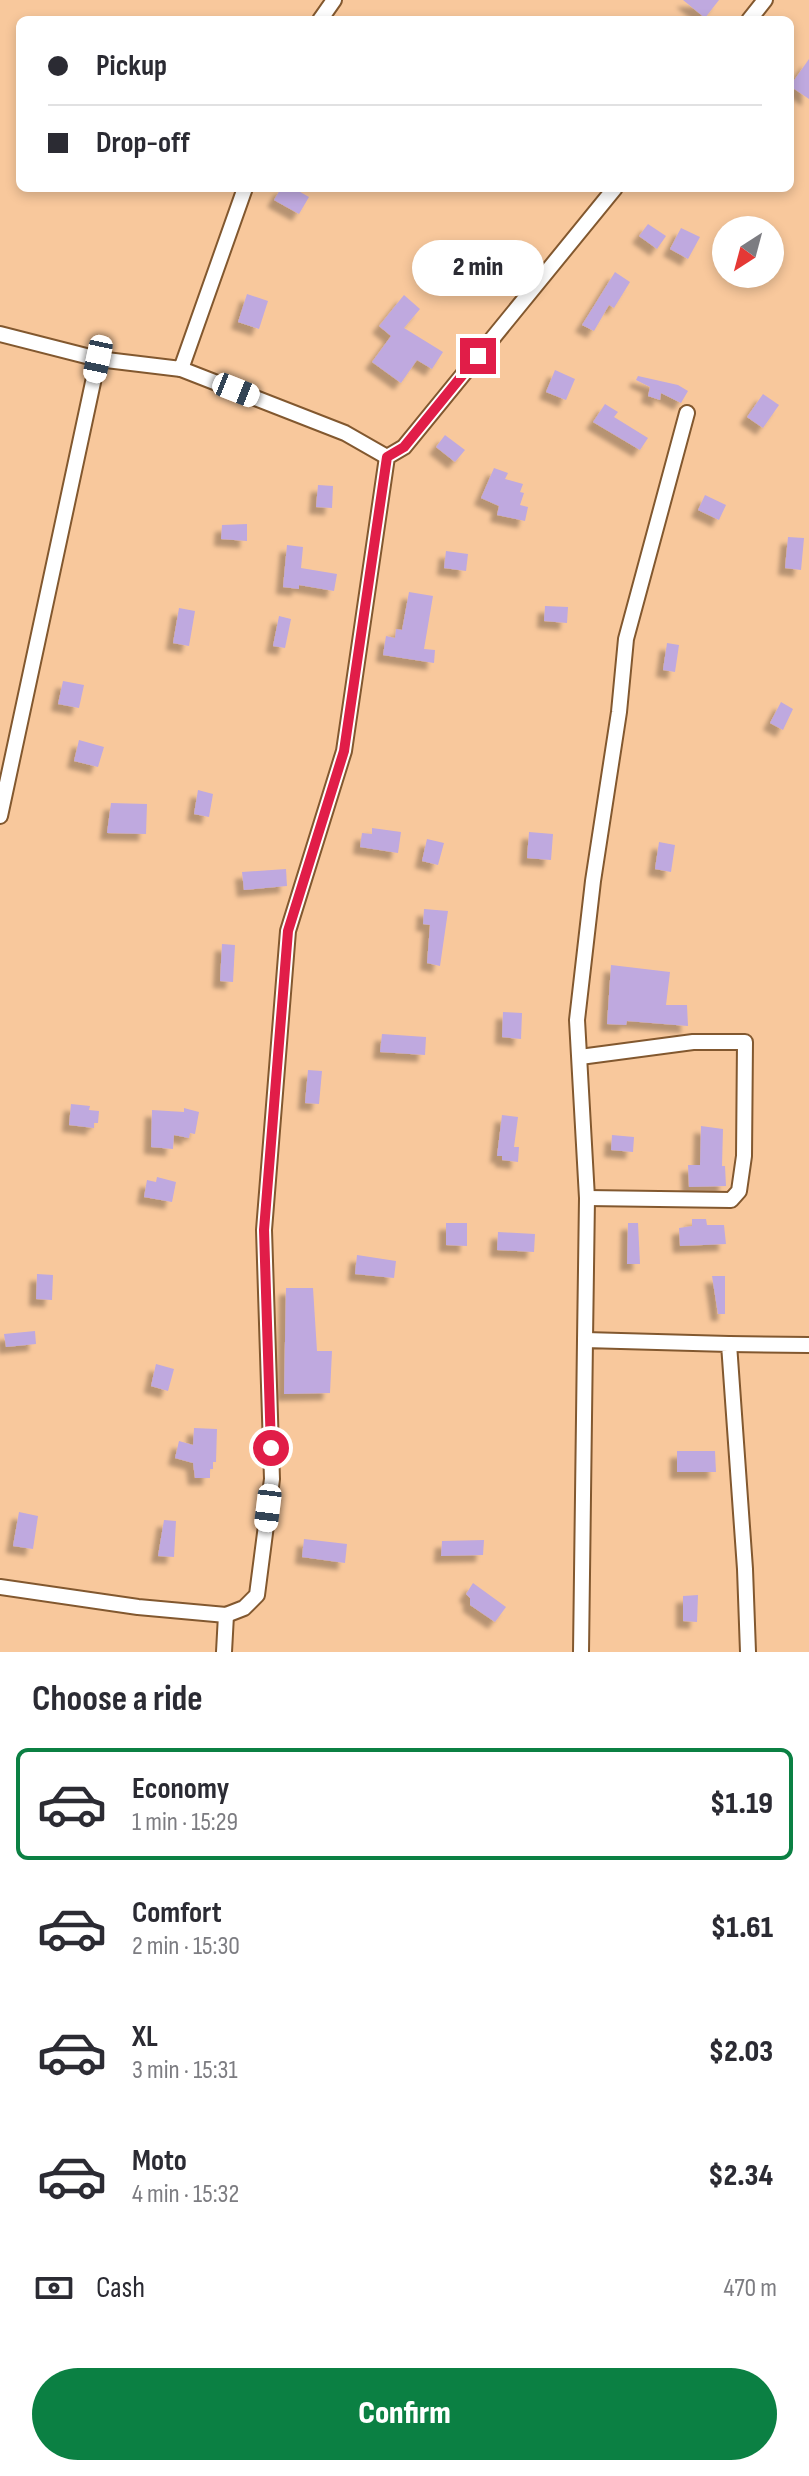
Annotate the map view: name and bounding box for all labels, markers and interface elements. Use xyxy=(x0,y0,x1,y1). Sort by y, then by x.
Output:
text: Pickup xyxy=(96,48,167,84)
text: Drop-off xyxy=(96,125,190,161)
north arrow xyxy=(712,216,784,288)
map controls xyxy=(712,216,784,288)
callout: 2 min xyxy=(412,240,544,296)
text: 2 min xyxy=(453,252,503,283)
car xyxy=(81,333,115,385)
route end xyxy=(460,338,496,374)
car xyxy=(209,370,263,410)
route start xyxy=(253,1430,289,1466)
car xyxy=(253,1483,283,1533)
text: Choose a ride xyxy=(32,1678,203,1721)
icon: car xyxy=(36,1768,108,1840)
text: Economy xyxy=(132,1771,229,1807)
text: $1.19 xyxy=(710,1786,773,1822)
text: 1 min · 15:29 xyxy=(132,1807,238,1838)
icon: car xyxy=(36,1892,108,1964)
text: Comfort xyxy=(132,1895,222,1931)
text: $1.61 xyxy=(711,1910,773,1946)
text: 2 min · 15:30 xyxy=(132,1931,240,1962)
icon: car xyxy=(36,2016,108,2088)
text: XL xyxy=(132,2019,158,2055)
text: $2.03 xyxy=(709,2034,773,2070)
text: 3 min · 15:31 xyxy=(132,2055,238,2086)
icon: car xyxy=(36,2140,108,2212)
text: Moto xyxy=(132,2143,187,2179)
text: $2.34 xyxy=(708,2158,773,2194)
text: 4 min · 15:32 xyxy=(132,2179,239,2210)
icon: cash xyxy=(32,2266,76,2310)
text: Cash xyxy=(96,2270,145,2306)
text: 470 m xyxy=(724,2273,777,2304)
button: Confirm xyxy=(32,2368,777,2460)

